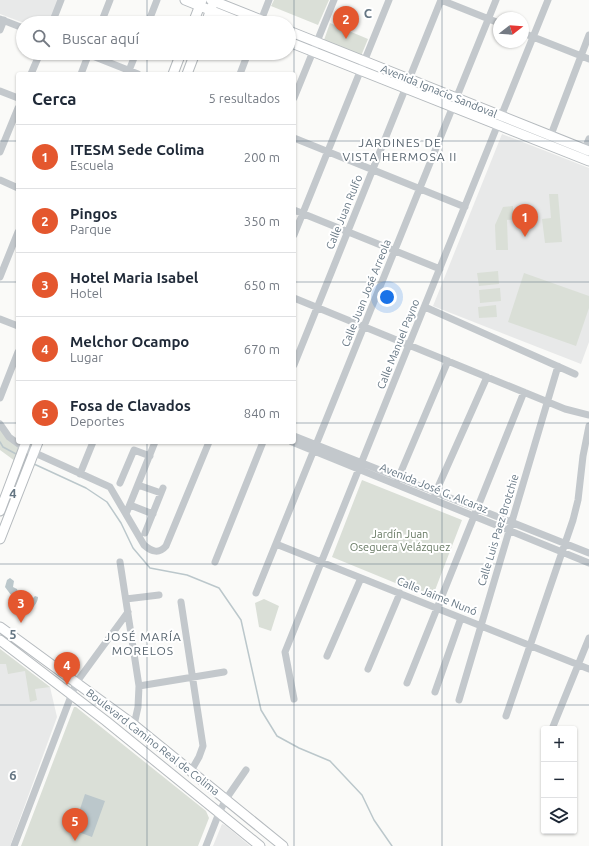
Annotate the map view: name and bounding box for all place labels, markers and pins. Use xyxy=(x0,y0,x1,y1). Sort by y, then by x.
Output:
pin: 2 xyxy=(333,6,359,39)
pin: 1 xyxy=(512,204,538,237)
pin: 3 xyxy=(8,590,34,623)
pin: 4 xyxy=(54,652,80,685)
pin: 5 xyxy=(62,808,88,841)

